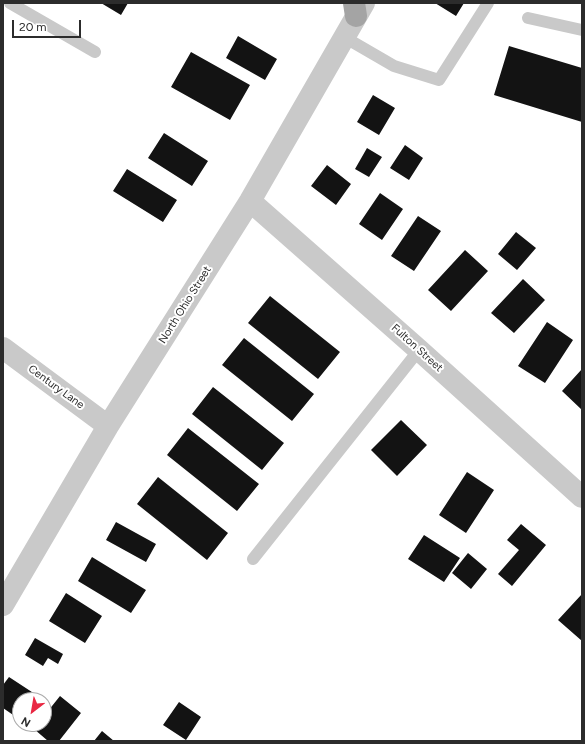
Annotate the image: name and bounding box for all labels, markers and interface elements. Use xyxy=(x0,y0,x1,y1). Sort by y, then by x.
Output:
scale bar xyxy=(14,12,83,38)
text: 20 m xyxy=(19,20,47,34)
street label: North Ohio Street xyxy=(156,264,214,346)
street label: Fulton Street xyxy=(389,321,445,375)
street label: Century Lane xyxy=(25,362,87,412)
north arrow xyxy=(12,692,52,732)
text: N xyxy=(19,714,33,730)

